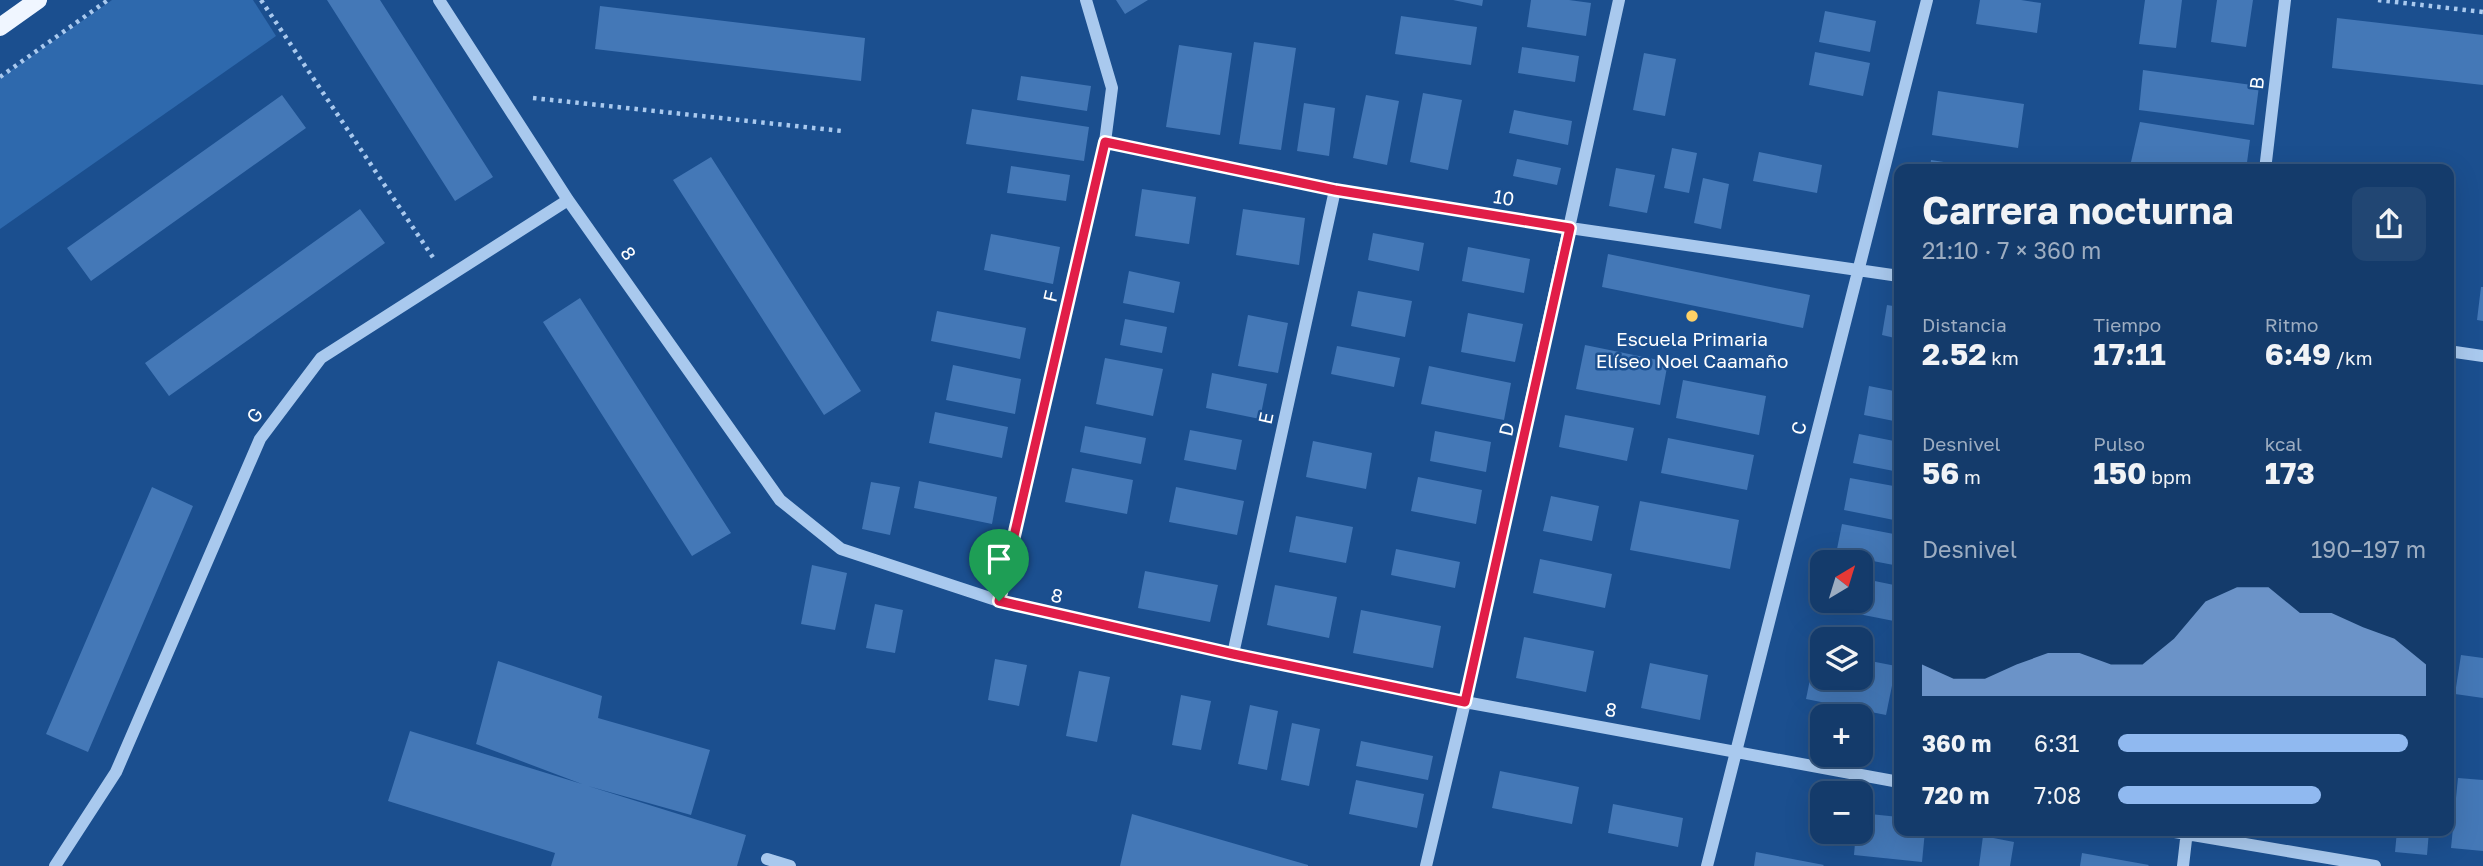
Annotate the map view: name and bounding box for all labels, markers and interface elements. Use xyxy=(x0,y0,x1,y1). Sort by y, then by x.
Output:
street label: B xyxy=(2244,75,2268,91)
street label: 10 xyxy=(1492,184,1516,210)
text: Carrera nocturna xyxy=(1922,187,2234,232)
button: share xyxy=(2352,187,2426,261)
text: 21:10 · 7 × 360 m xyxy=(1922,236,2101,264)
street label: 8 xyxy=(616,242,642,264)
street label: F xyxy=(1038,288,1062,304)
marker: Escuela Primaria Elíseo Noel Caamaño xyxy=(1684,308,1700,324)
text: Distancia xyxy=(1922,313,2007,336)
text: Tiempo xyxy=(2093,313,2161,336)
text: Ritmo xyxy=(2265,313,2318,336)
place label: Escuela Primaria Elíseo Noel Caamaño xyxy=(1596,327,1788,372)
text: 2.52 xyxy=(1922,336,1987,372)
text: 17:11 xyxy=(2093,336,2166,372)
text: 6:49 xyxy=(2265,336,2331,372)
text: km xyxy=(1987,346,2019,369)
text: /km xyxy=(2331,346,2373,369)
street label: G xyxy=(241,403,267,427)
street label: E xyxy=(1253,410,1277,426)
street label: C xyxy=(1785,419,1811,437)
street label: D xyxy=(1493,420,1519,438)
text: Desnivel xyxy=(1922,432,2001,455)
text: Pulso xyxy=(2093,432,2145,455)
text: kcal xyxy=(2265,432,2302,455)
text: 56 xyxy=(1922,455,1959,491)
text: 150 xyxy=(2093,455,2147,491)
text: 173 xyxy=(2265,455,2315,491)
text: m xyxy=(1959,465,1981,488)
text: bpm xyxy=(2147,465,2192,488)
pin xyxy=(969,529,1029,601)
text: Desnivel xyxy=(1922,535,2017,563)
text: 190–197 m xyxy=(2311,535,2426,563)
icon: arrive xyxy=(980,540,1018,578)
north arrow xyxy=(1810,550,1872,612)
map controls xyxy=(1810,550,1873,844)
street label: 8 xyxy=(1049,582,1065,608)
button: layers xyxy=(1810,627,1873,690)
street label: 8 xyxy=(1603,697,1619,721)
button: + xyxy=(1810,704,1873,767)
text: 360 m xyxy=(1922,729,1991,757)
text: 6:31 xyxy=(2034,729,2079,757)
button: − xyxy=(1810,781,1873,844)
text: 720 m xyxy=(1922,781,1989,809)
text: 7:08 xyxy=(2034,781,2081,809)

